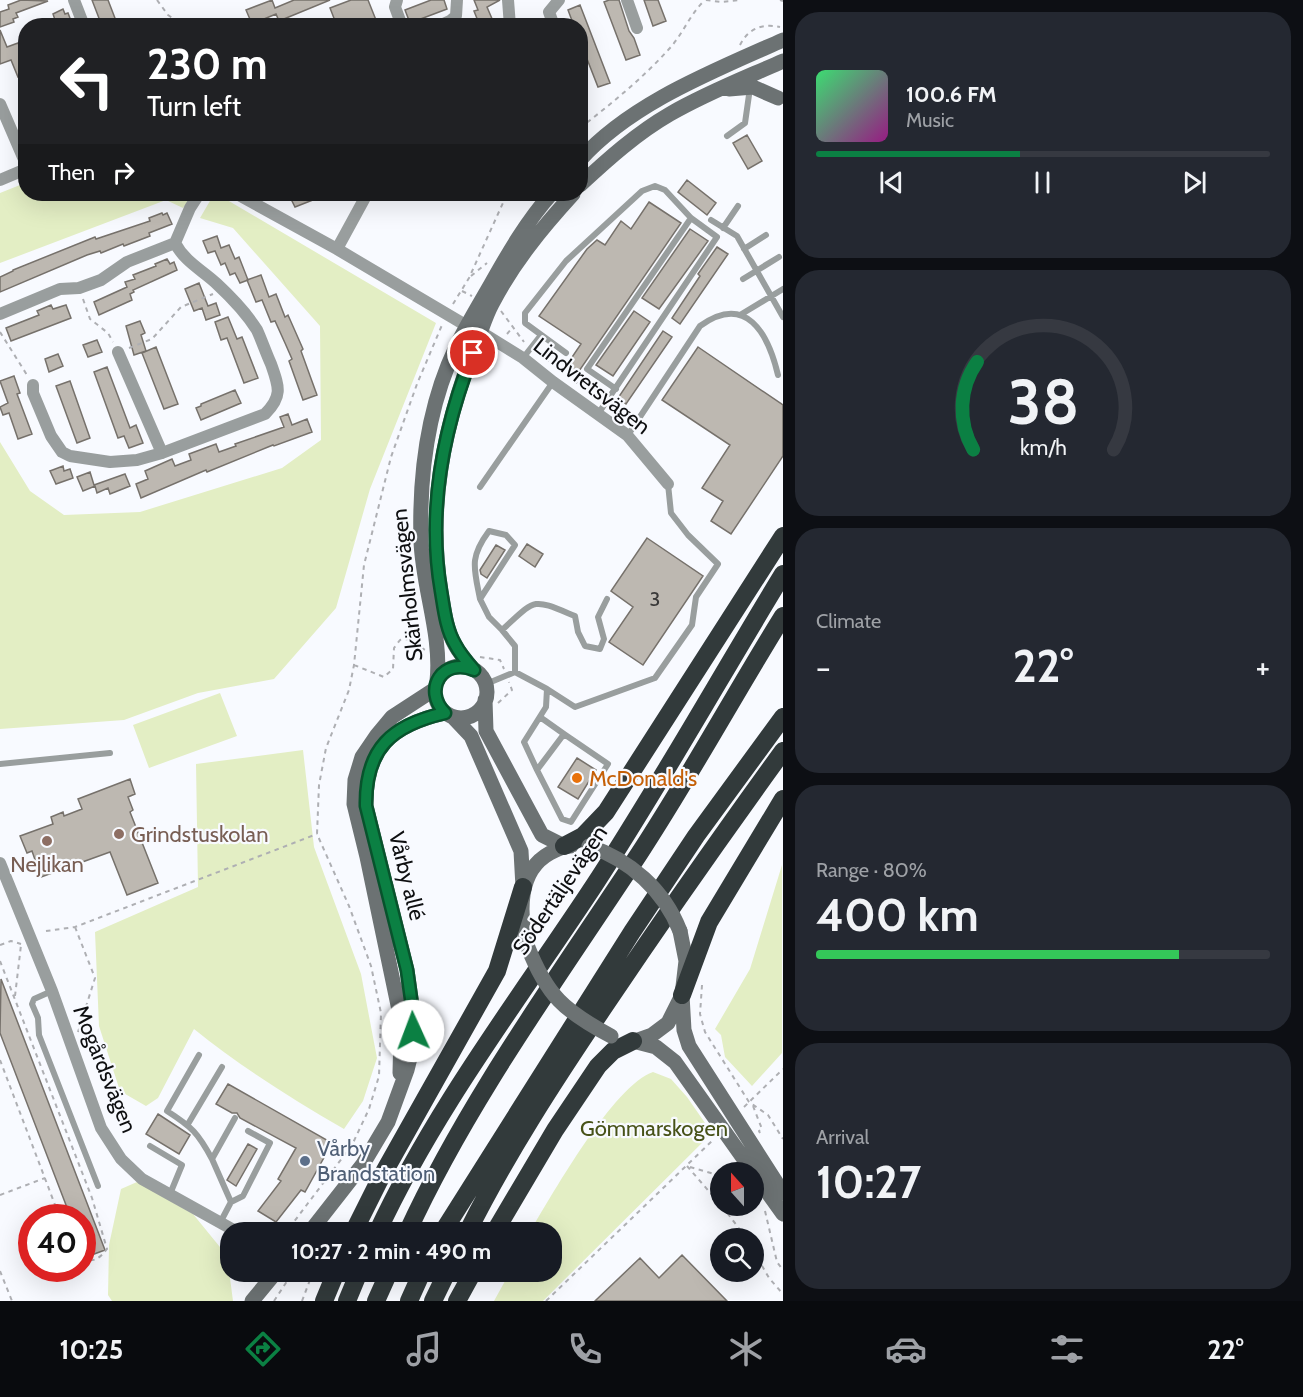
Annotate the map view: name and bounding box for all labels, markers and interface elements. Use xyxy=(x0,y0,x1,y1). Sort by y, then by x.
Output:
text: 230 m xyxy=(147,38,267,90)
icon: left xyxy=(48,42,126,120)
text: 100.6 FM xyxy=(906,81,997,108)
text: Turn left xyxy=(147,90,241,123)
text: Music xyxy=(906,108,954,132)
icon: right xyxy=(107,156,140,189)
text: Then xyxy=(48,159,95,186)
icon: previous xyxy=(875,166,908,199)
icon: pause xyxy=(1026,166,1059,199)
icon: next xyxy=(1178,166,1211,199)
pin xyxy=(447,327,498,378)
street label: Lindvretsvägen xyxy=(528,332,656,440)
icon: arrive xyxy=(456,336,489,369)
text: 38 xyxy=(1007,364,1079,440)
text: km/h xyxy=(1020,434,1066,460)
street label: Skärholmsvägen xyxy=(386,507,428,663)
house number: 3 xyxy=(650,587,660,611)
text: Climate xyxy=(816,609,881,633)
text: 22° xyxy=(1013,639,1073,693)
text: − xyxy=(816,647,831,687)
text: + xyxy=(1255,647,1270,687)
place label: McDonald's xyxy=(589,765,697,792)
marker: McDonald's xyxy=(570,771,584,785)
street label: Södertäljevägen xyxy=(507,820,613,960)
place label: Grindstuskolan xyxy=(131,821,268,848)
marker: Grindstuskolan xyxy=(112,827,126,841)
street label: Vårby allé xyxy=(383,829,431,923)
marker: Nejlikan xyxy=(40,834,54,848)
place label: Nejlikan xyxy=(10,851,84,878)
text: Range · 80% xyxy=(816,858,927,882)
text: 400 km xyxy=(816,888,979,942)
position arrow xyxy=(381,999,445,1063)
street label: Mogårdsvägen xyxy=(67,1001,143,1137)
park label: Gömmarskogen xyxy=(580,1115,728,1142)
text: Arrival xyxy=(816,1125,869,1149)
place label: Vårby Brandstation xyxy=(317,1135,435,1187)
marker: Vårby Brandstation xyxy=(298,1154,312,1168)
text: 10:27 xyxy=(816,1155,921,1209)
north arrow xyxy=(710,1162,764,1216)
map controls xyxy=(710,1162,764,1282)
speed limit sign: 40 xyxy=(18,1204,96,1282)
button: search xyxy=(710,1228,764,1282)
text: 10:27 · 2 min · 490 m xyxy=(291,1238,491,1265)
icon: directions xyxy=(242,1328,284,1370)
icon: music xyxy=(403,1328,445,1370)
icon: phone xyxy=(564,1328,606,1370)
icon: climate xyxy=(725,1328,767,1370)
icon: car xyxy=(885,1328,927,1370)
icon: filters xyxy=(1046,1328,1088,1370)
text: 10:25 xyxy=(59,1333,123,1366)
text: 22° xyxy=(1207,1333,1244,1366)

